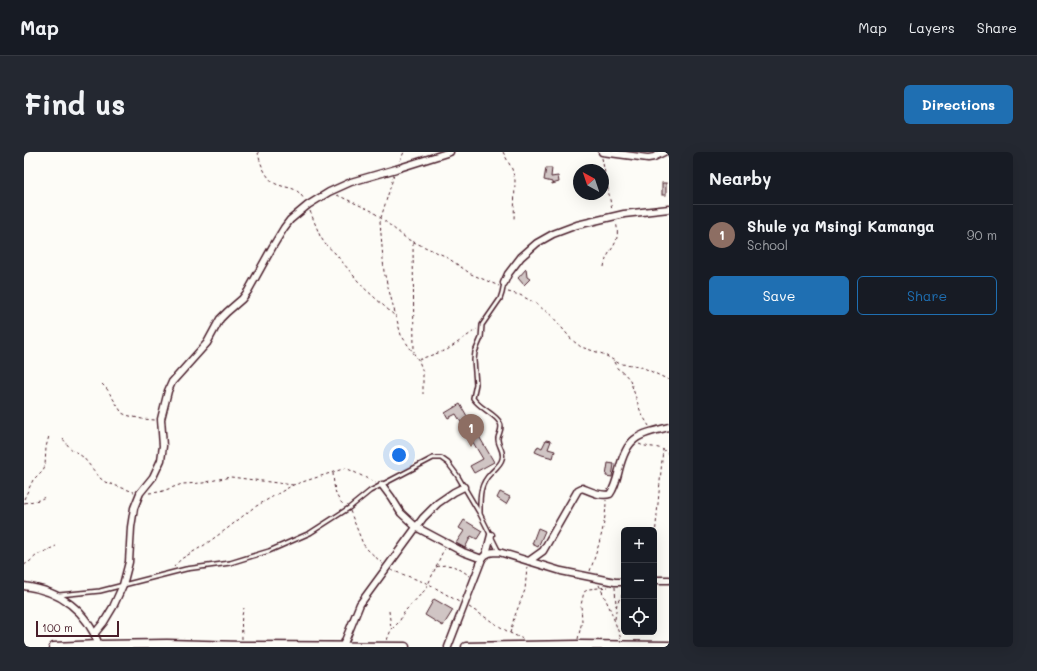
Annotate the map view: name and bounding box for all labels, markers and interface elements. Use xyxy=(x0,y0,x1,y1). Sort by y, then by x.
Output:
text: Map xyxy=(20,15,59,40)
text: Map xyxy=(858,18,887,37)
text: Layers xyxy=(909,18,955,37)
text: Share xyxy=(977,18,1017,37)
button: Directions xyxy=(904,85,1013,124)
text: Find us xyxy=(24,86,125,122)
north arrow xyxy=(573,164,609,200)
text: Nearby xyxy=(709,167,771,189)
text: Shule ya Msingi Kamanga xyxy=(747,216,935,236)
text: 1 xyxy=(719,226,725,243)
text: 90 m xyxy=(967,226,997,243)
text: School xyxy=(747,236,788,253)
button: Save xyxy=(709,276,849,315)
button: Share xyxy=(857,276,997,315)
pin: 1 xyxy=(458,414,484,447)
your location xyxy=(389,445,409,465)
map controls xyxy=(621,527,657,635)
button: + xyxy=(621,527,657,563)
button: − xyxy=(621,563,657,599)
button: locate xyxy=(621,599,657,635)
scale bar xyxy=(36,619,119,638)
text: 100 m xyxy=(42,620,73,635)

